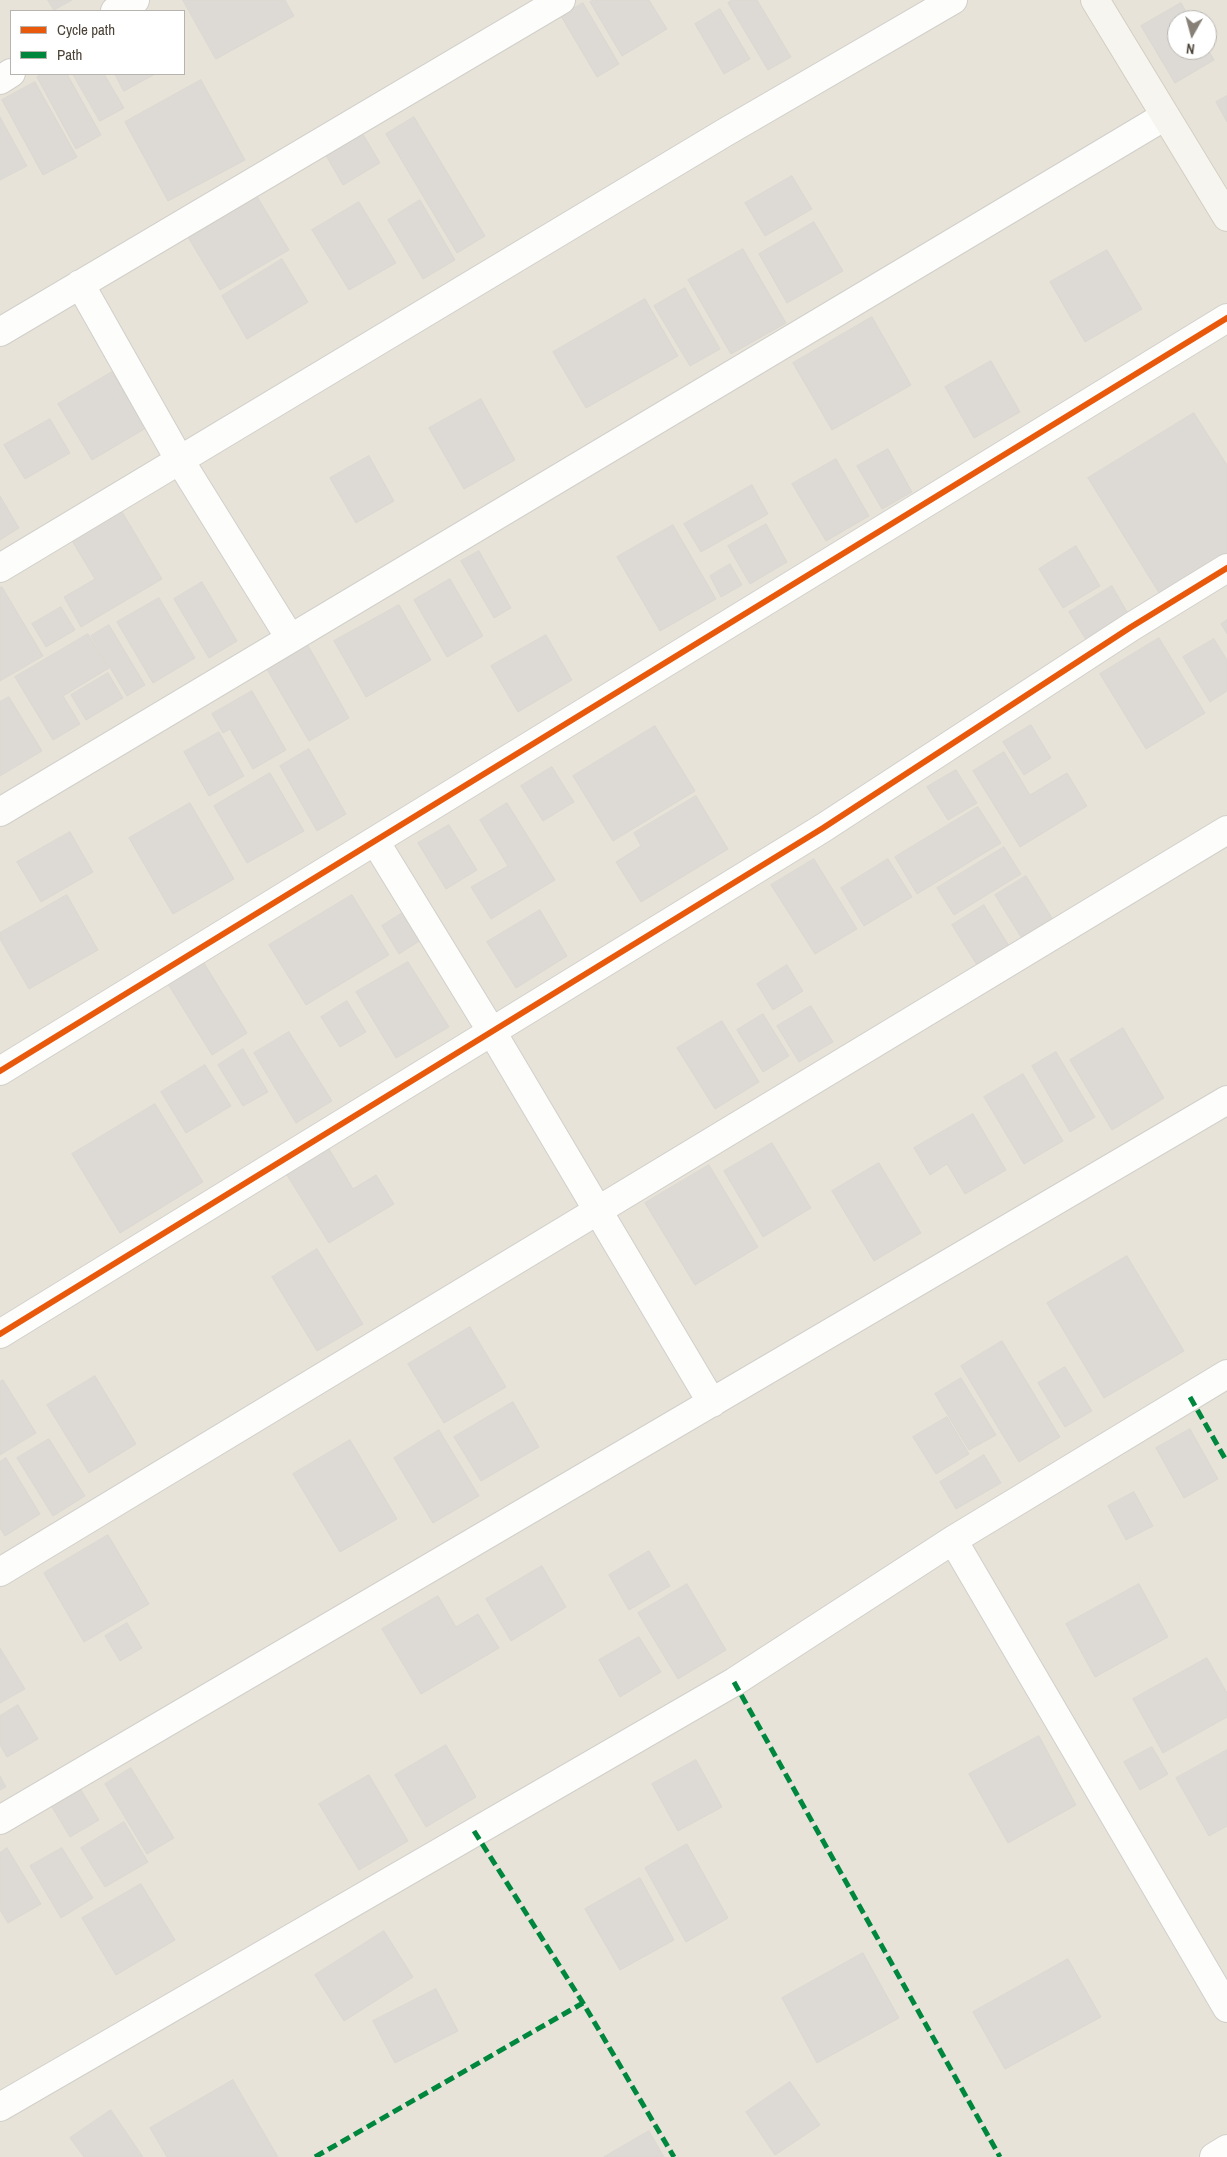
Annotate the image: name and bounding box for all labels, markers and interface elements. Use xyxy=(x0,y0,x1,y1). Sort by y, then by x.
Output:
legend xyxy=(10,10,185,75)
north arrow xyxy=(1167,10,1217,60)
text: Cycle path xyxy=(57,19,115,40)
text: N xyxy=(1185,39,1196,58)
text: Path xyxy=(57,44,82,65)

